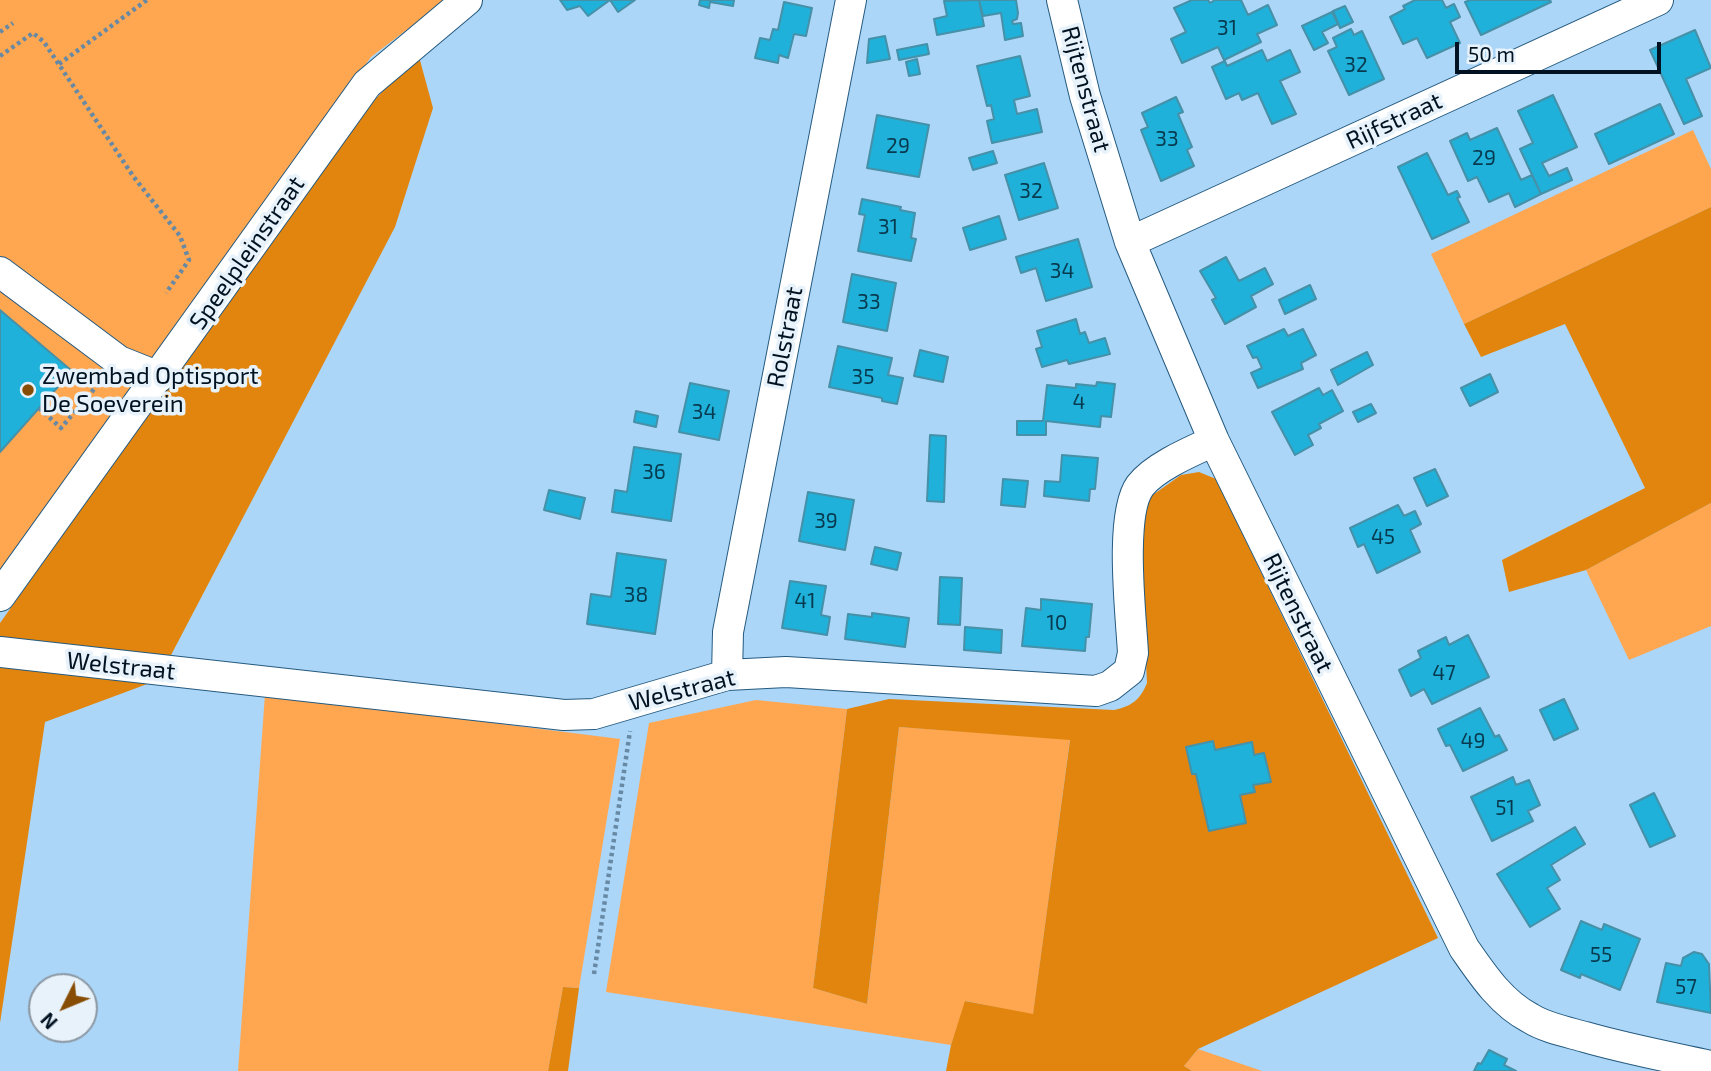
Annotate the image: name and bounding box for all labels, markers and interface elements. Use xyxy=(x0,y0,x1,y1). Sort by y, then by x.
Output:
house number: 31 xyxy=(1217,15,1237,41)
street label: Rijtenstraat xyxy=(1055,23,1117,155)
scale bar xyxy=(1459,28,1666,72)
text: 50 m xyxy=(1468,41,1515,66)
house number: 32 xyxy=(1344,52,1368,78)
street label: Rijfstraat xyxy=(1342,86,1446,156)
house number: 33 xyxy=(1155,126,1179,152)
house number: 29 xyxy=(886,133,910,159)
house number: 29 xyxy=(1472,145,1496,171)
street label: Speelpleinstraat xyxy=(183,171,311,335)
house number: 32 xyxy=(1019,178,1043,204)
house number: 31 xyxy=(878,214,898,240)
house number: 34 xyxy=(1050,258,1074,284)
street label: Rolstraat xyxy=(761,284,809,390)
house number: 33 xyxy=(857,289,881,315)
place label: Zwembad Optisport De Soeverein xyxy=(42,362,259,418)
house number: 35 xyxy=(852,364,874,390)
marker: Zwembad Optisport De Soeverein xyxy=(20,382,36,398)
house number: 4 xyxy=(1073,389,1085,415)
house number: 34 xyxy=(692,399,716,425)
house number: 36 xyxy=(642,459,666,485)
house number: 39 xyxy=(814,508,838,534)
house number: 45 xyxy=(1371,524,1395,550)
street label: Rijtenstraat xyxy=(1257,549,1339,677)
house number: 38 xyxy=(624,582,648,608)
house number: 41 xyxy=(794,588,816,614)
house number: 10 xyxy=(1046,610,1068,636)
street label: Welstraat xyxy=(65,646,177,686)
house number: 47 xyxy=(1432,660,1456,686)
street label: Welstraat xyxy=(626,663,738,717)
house number: 49 xyxy=(1461,728,1485,754)
house number: 51 xyxy=(1495,795,1515,821)
house number: 55 xyxy=(1590,942,1612,968)
north arrow xyxy=(28,973,98,1043)
house number: 57 xyxy=(1675,974,1697,1000)
text: N xyxy=(36,1008,62,1034)

